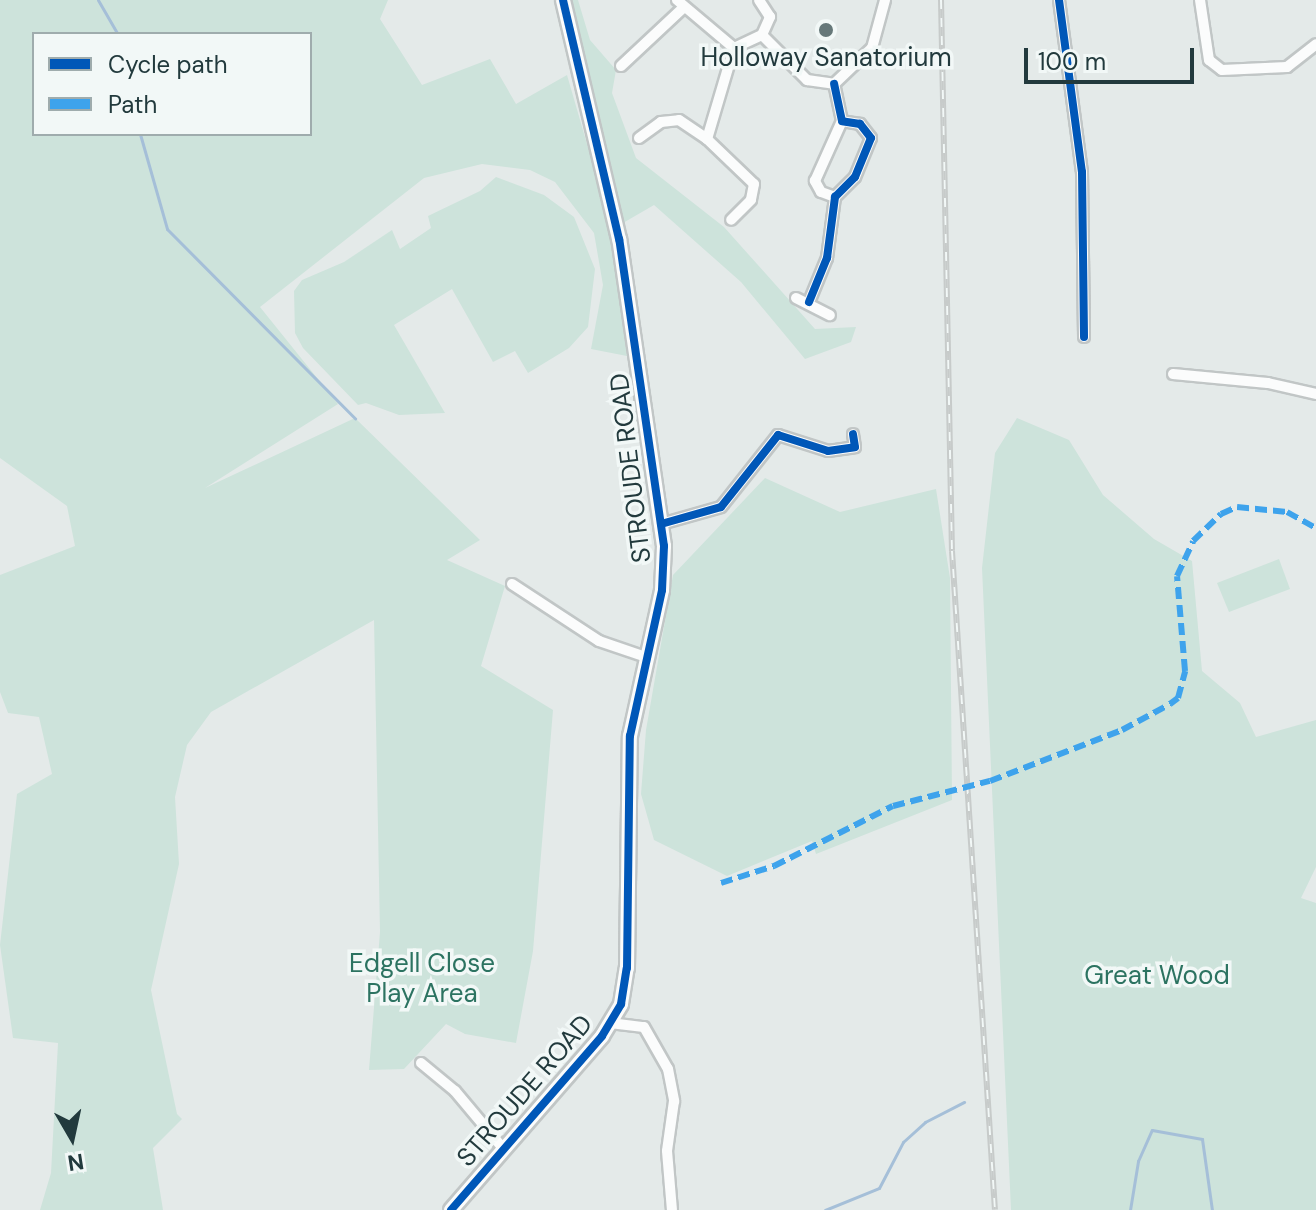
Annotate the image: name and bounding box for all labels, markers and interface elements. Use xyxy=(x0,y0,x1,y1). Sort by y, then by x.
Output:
marker: Holloway Sanatorium xyxy=(817,21,835,39)
legend xyxy=(32,32,312,136)
scale bar xyxy=(1028,32,1198,82)
place label: Holloway Sanatorium xyxy=(700,42,952,74)
text: 100 m xyxy=(1038,46,1106,77)
text: Cycle path xyxy=(108,49,227,80)
text: Path xyxy=(108,89,157,120)
street label: STROUDE ROAD xyxy=(604,371,658,565)
park label: Edgell Close Play Area xyxy=(349,948,495,1010)
park label: Great Wood xyxy=(1084,960,1230,992)
street label: STROUDE ROAD xyxy=(451,1009,599,1173)
north arrow xyxy=(32,1098,112,1178)
text: N xyxy=(66,1147,86,1178)

